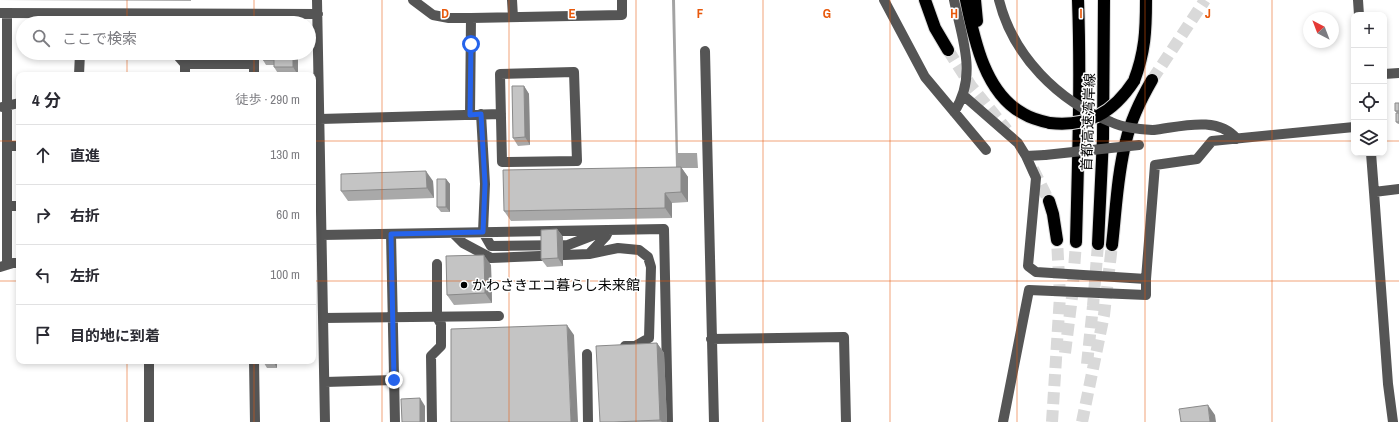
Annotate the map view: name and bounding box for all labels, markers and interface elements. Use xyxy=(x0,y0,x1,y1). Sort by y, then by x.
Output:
text: D xyxy=(441,5,449,22)
text: E xyxy=(568,5,576,22)
text: F xyxy=(697,5,704,22)
text: G xyxy=(823,5,831,22)
text: H xyxy=(950,5,958,22)
text: I xyxy=(1080,5,1083,22)
text: J xyxy=(1205,5,1211,22)
north arrow xyxy=(1303,12,1339,48)
map controls xyxy=(1351,12,1387,156)
button: + xyxy=(1351,12,1387,48)
search box xyxy=(16,16,316,60)
icon: search xyxy=(30,27,52,49)
text: ここで検索 xyxy=(62,28,137,49)
route start xyxy=(462,35,480,53)
button: − xyxy=(1351,48,1387,84)
street label: 首都高速湾岸線 xyxy=(1077,73,1099,171)
button: locate xyxy=(1351,84,1387,120)
text: 4 分 xyxy=(32,88,61,111)
text: 徒歩 · 290 m xyxy=(235,91,300,108)
button: layers xyxy=(1351,120,1387,156)
icon: ahead xyxy=(32,144,54,166)
text: 直進 xyxy=(70,145,100,166)
text: 130 m xyxy=(270,146,300,163)
icon: right xyxy=(32,204,54,226)
text: 右折 xyxy=(70,205,100,226)
text: 60 m xyxy=(276,206,300,223)
icon: left xyxy=(32,264,54,286)
text: 左折 xyxy=(70,265,100,286)
text: 100 m xyxy=(270,266,300,283)
place label: かわさきエコ暮らし未来館 xyxy=(472,276,640,294)
marker: かわさきエコ暮らし未来館 xyxy=(459,280,469,290)
icon: arrive xyxy=(32,324,54,346)
text: 目的地に到着 xyxy=(70,325,160,346)
route end xyxy=(385,371,403,389)

